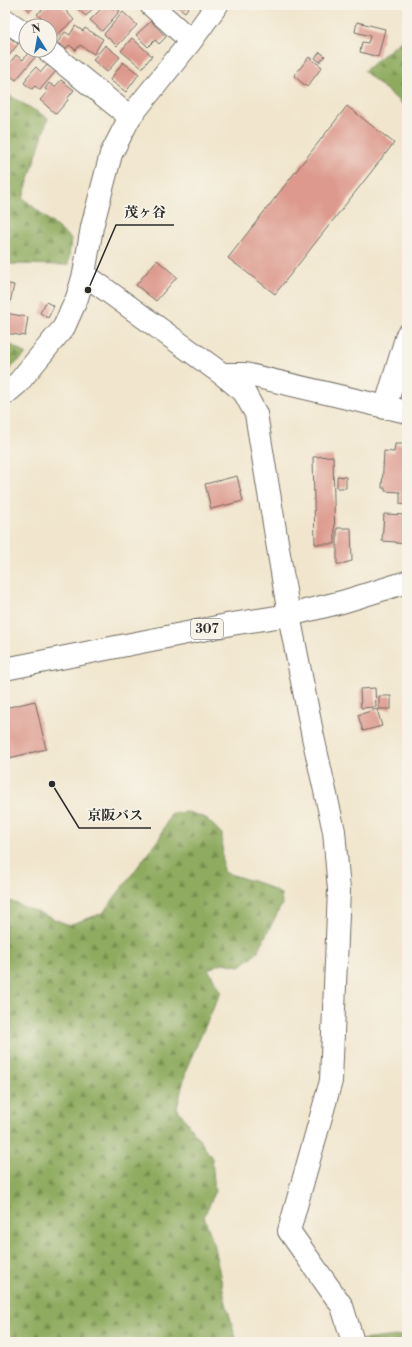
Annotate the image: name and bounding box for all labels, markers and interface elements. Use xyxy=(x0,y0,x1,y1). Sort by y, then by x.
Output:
north arrow xyxy=(18,18,58,58)
text: N xyxy=(31,21,42,37)
callout: 茂ヶ谷 xyxy=(116,199,174,225)
text: 茂ヶ谷 xyxy=(124,204,166,222)
road number: 307 xyxy=(191,619,223,639)
callout: 京阪バス xyxy=(79,802,151,828)
text: 京阪バス xyxy=(87,807,143,825)

